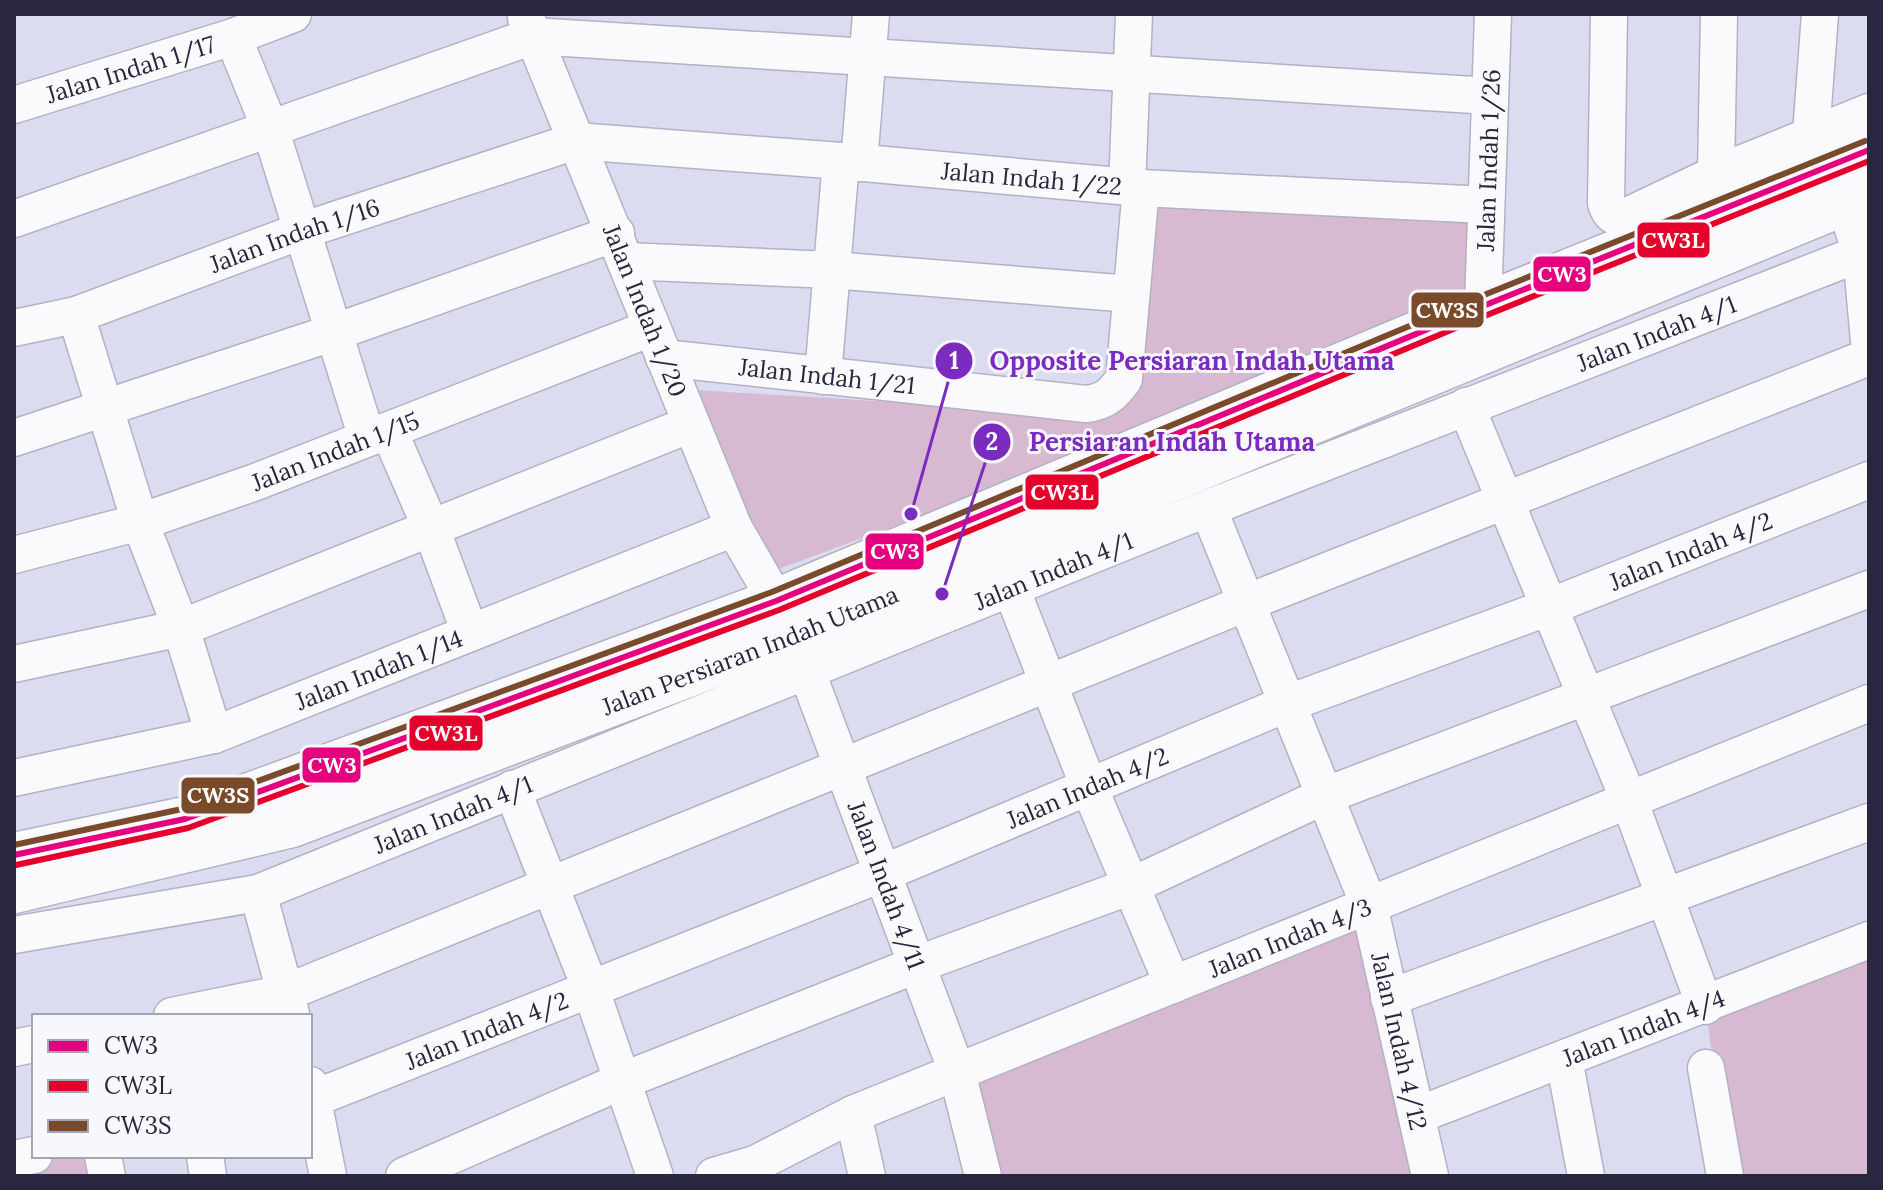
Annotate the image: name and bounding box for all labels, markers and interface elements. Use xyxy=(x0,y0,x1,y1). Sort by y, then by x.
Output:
street label: Jalan Indah 1/17 xyxy=(41,28,219,110)
street label: Jalan Indah 1/26 xyxy=(1469,68,1507,253)
street label: Jalan Indah 1/22 xyxy=(939,154,1123,202)
street label: Jalan Indah 1/16 xyxy=(204,191,383,280)
street label: Jalan Indah 1/20 xyxy=(596,219,694,401)
line badge: CW3L xyxy=(1636,221,1711,259)
text: CW3L xyxy=(1642,226,1704,254)
line badge: CW3 xyxy=(1532,255,1592,293)
text: CW3 xyxy=(1537,260,1587,288)
street label: Jalan Indah 4/1 xyxy=(1571,288,1741,378)
line badge: CW3S xyxy=(1410,291,1485,329)
text: CW3S xyxy=(1416,296,1478,324)
callout: Opposite Persiaran Indah Utama xyxy=(934,336,1410,386)
text: Opposite Persiaran Indah Utama xyxy=(990,344,1395,377)
text: 1 xyxy=(949,345,959,376)
street label: Jalan Indah 1/21 xyxy=(736,351,917,401)
street label: Jalan Indah 1/15 xyxy=(246,404,423,498)
callout: Persiaran Indah Utama xyxy=(972,417,1331,467)
text: Persiaran Indah Utama xyxy=(1029,425,1316,458)
text: 2 xyxy=(986,426,998,457)
line badge: CW3L xyxy=(1024,473,1100,511)
text: CW3L xyxy=(1031,478,1093,506)
street label: Jalan Indah 4/2 xyxy=(1604,505,1777,597)
street label: Jalan Indah 4/1 xyxy=(969,525,1137,617)
line badge: CW3 xyxy=(864,532,925,571)
text: CW3 xyxy=(870,537,920,565)
street label: Jalan Persiaran Indah Utama xyxy=(596,578,903,722)
street label: Jalan Indah 1/14 xyxy=(290,622,467,717)
line badge: CW3L xyxy=(408,714,484,752)
text: CW3L xyxy=(415,719,477,747)
street label: Jalan Indah 4/2 xyxy=(1001,740,1173,835)
line badge: CW3 xyxy=(301,746,362,784)
text: CW3 xyxy=(307,751,357,779)
street label: Jalan Indah 4/1 xyxy=(368,768,537,860)
line badge: CW3S xyxy=(180,776,256,815)
text: CW3S xyxy=(187,781,249,809)
street label: Jalan Indah 4/11 xyxy=(841,796,933,973)
street label: Jalan Indah 4/3 xyxy=(1203,890,1376,984)
street label: Jalan Indah 4/12 xyxy=(1364,948,1435,1133)
street label: Jalan Indah 4/4 xyxy=(1557,982,1729,1073)
street label: Jalan Indah 4/2 xyxy=(400,984,573,1077)
legend xyxy=(32,1014,312,1158)
text: CW3 xyxy=(104,1030,158,1061)
text: CW3L xyxy=(104,1070,172,1101)
text: CW3S xyxy=(104,1110,172,1141)

